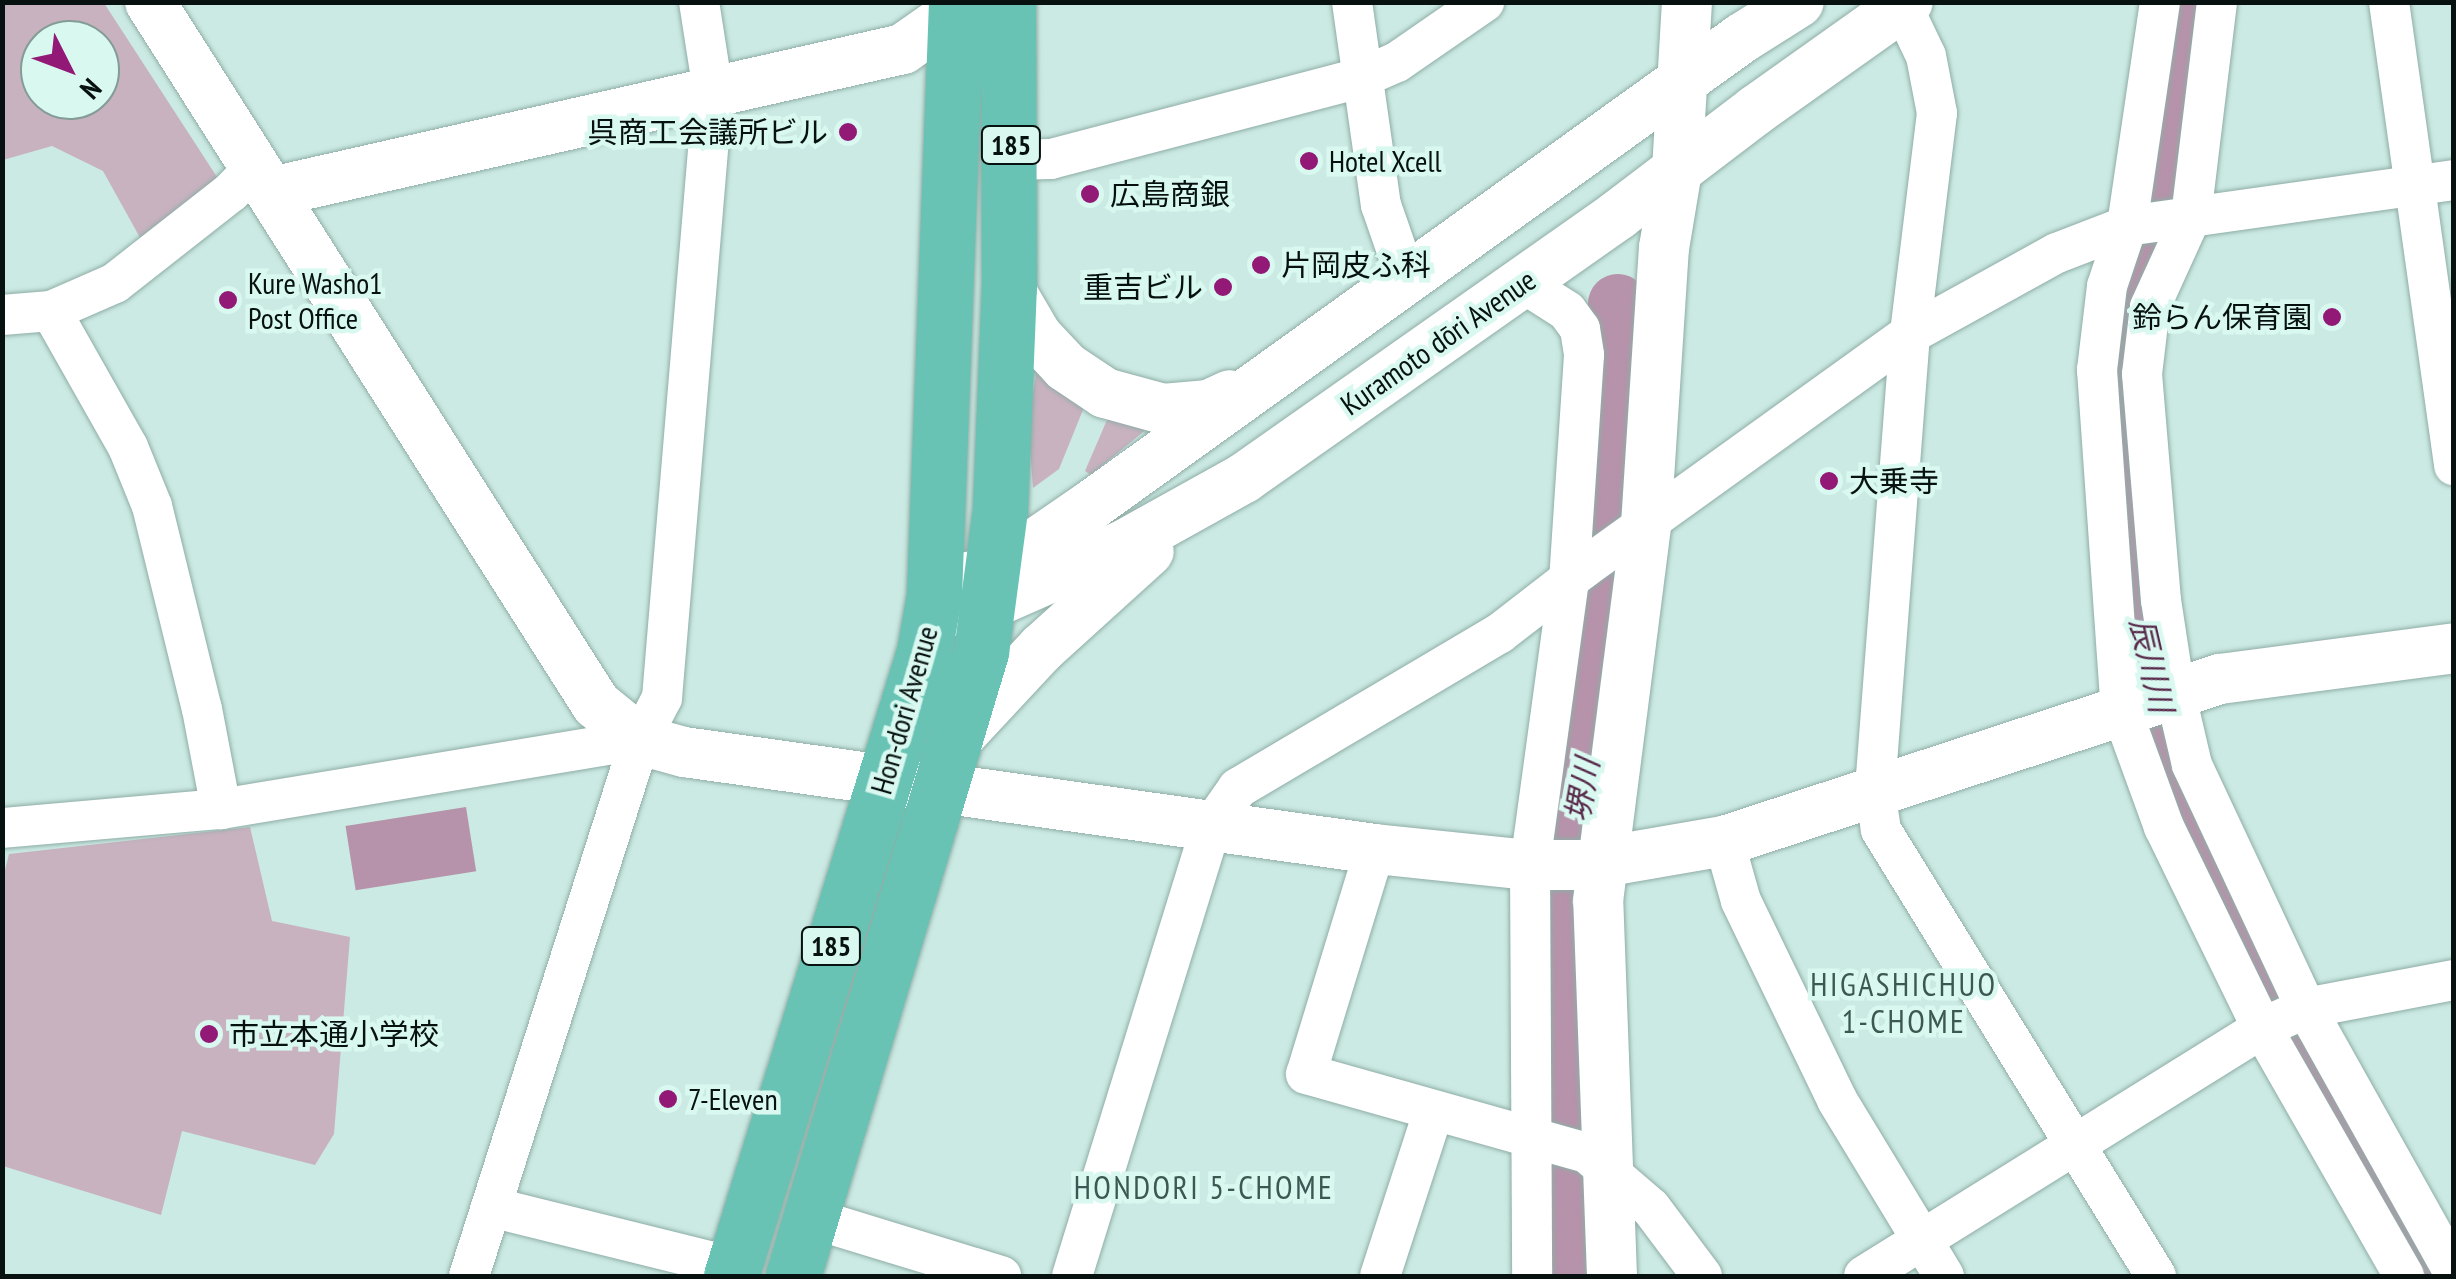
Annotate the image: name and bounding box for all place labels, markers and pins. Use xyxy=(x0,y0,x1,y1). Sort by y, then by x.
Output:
place label: 呉商工会議所ビル xyxy=(588,114,828,150)
marker: 呉商工会議所ビル xyxy=(837,121,859,143)
place label: Hotel Xcell xyxy=(1329,143,1442,179)
marker: Hotel Xcell xyxy=(1298,150,1320,172)
place label: 広島商銀 xyxy=(1110,176,1230,212)
marker: 広島商銀 xyxy=(1079,183,1101,205)
place label: 片岡皮ふ科 xyxy=(1281,247,1431,283)
marker: 片岡皮ふ科 xyxy=(1250,254,1272,276)
place label: Kure Washo1 Post Office xyxy=(248,265,383,336)
place label: 重吉ビル xyxy=(1083,269,1203,305)
marker: 重吉ビル xyxy=(1212,276,1234,298)
marker: Kure Washo1 Post Office xyxy=(217,289,239,311)
place label: 鈴らん保育園 xyxy=(2132,299,2312,335)
marker: 鈴らん保育園 xyxy=(2321,306,2343,328)
place label: 大乗寺 xyxy=(1849,463,1939,499)
marker: 大乗寺 xyxy=(1818,470,1840,492)
place label: 市立本通小学校 xyxy=(229,1016,439,1052)
marker: 市立本通小学校 xyxy=(198,1023,220,1045)
place label: 7-Eleven xyxy=(688,1081,778,1117)
marker: 7-Eleven xyxy=(657,1088,679,1110)

